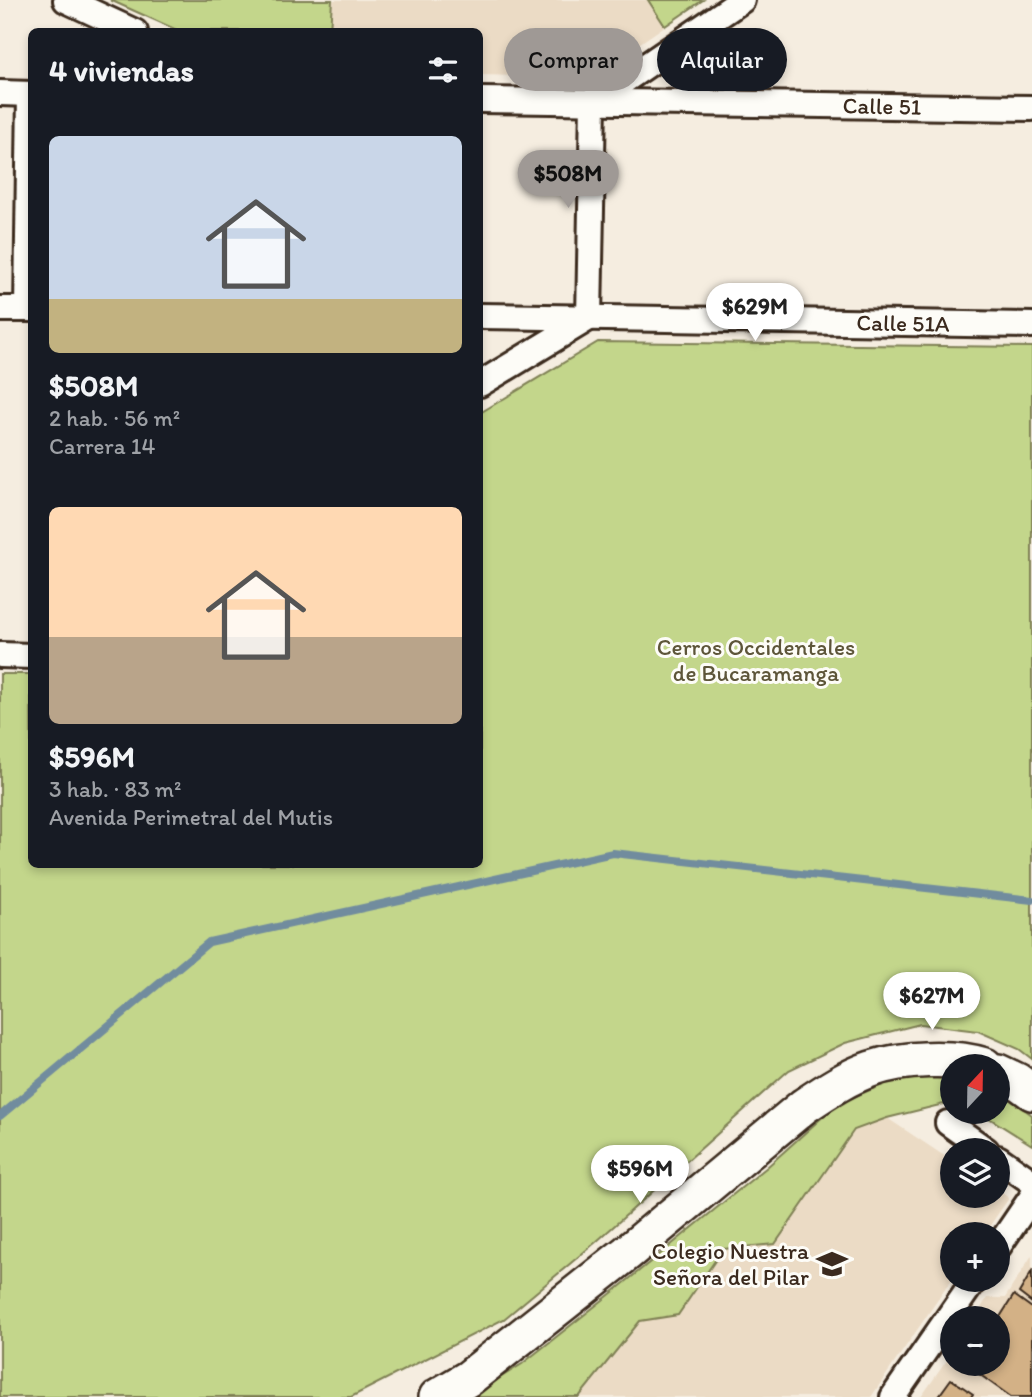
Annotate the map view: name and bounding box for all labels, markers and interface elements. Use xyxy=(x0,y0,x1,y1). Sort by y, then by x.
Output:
chip: Comprar xyxy=(504,28,643,91)
chip: Alquilar xyxy=(657,28,787,91)
icon: filters xyxy=(424,51,462,89)
text: 4 viviendas xyxy=(49,52,194,89)
street label: Calle 51 xyxy=(842,91,922,121)
pin: $508M xyxy=(519,150,617,210)
text: $508M xyxy=(534,159,602,187)
icon: home xyxy=(193,181,319,307)
pin: $629M xyxy=(706,284,804,343)
text: $629M xyxy=(722,292,788,320)
street label: Calle 51A xyxy=(856,308,950,338)
text: $508M xyxy=(49,367,138,404)
text: 2 hab. · 56 m² xyxy=(49,404,180,432)
text: Carrera 14 xyxy=(49,432,155,460)
icon: home xyxy=(193,552,319,678)
park label: Cerros Occidentales de Bucaramanga xyxy=(657,633,855,687)
text: $596M xyxy=(49,738,135,775)
text: 3 hab. · 83 m² xyxy=(49,775,181,803)
text: Avenida Perimetral del Mutis xyxy=(49,803,333,831)
pin: $627M xyxy=(883,972,981,1032)
text: $627M xyxy=(899,981,965,1009)
north arrow xyxy=(940,1054,1010,1124)
map controls xyxy=(940,1054,1010,1376)
button: layers xyxy=(940,1138,1010,1208)
pin: $596M xyxy=(591,1146,689,1205)
text: $596M xyxy=(607,1154,673,1182)
button: + xyxy=(940,1222,1010,1292)
place label: Colegio Nuestra Señora del Pilar xyxy=(651,1237,809,1291)
school or university icon: Colegio Nuestra Señora del Pilar xyxy=(815,1247,849,1281)
button: − xyxy=(940,1306,1010,1376)

